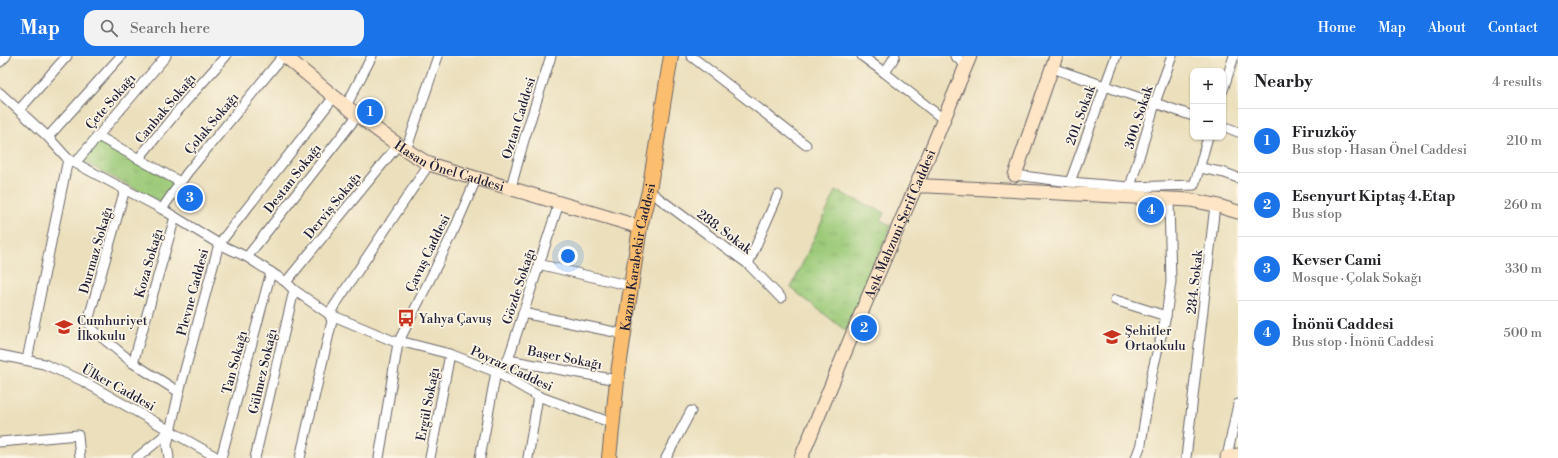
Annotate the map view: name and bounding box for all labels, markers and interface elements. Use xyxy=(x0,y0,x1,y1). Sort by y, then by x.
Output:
search box xyxy=(84,10,364,46)
text: Map xyxy=(20,16,60,40)
icon: search xyxy=(98,17,120,39)
text: Search here xyxy=(130,19,210,38)
text: Home xyxy=(1318,19,1356,37)
text: Map xyxy=(1378,19,1406,37)
text: About xyxy=(1428,19,1466,37)
text: Contact xyxy=(1488,19,1538,37)
map controls xyxy=(1190,68,1226,140)
button: + xyxy=(1190,68,1226,104)
street label: Çete Sokağı xyxy=(82,70,139,133)
street label: Canbak Sokağı xyxy=(132,70,200,147)
text: Nearby xyxy=(1254,71,1313,93)
text: 4 results xyxy=(1492,74,1542,90)
street label: Oztan Caddesi xyxy=(499,75,539,161)
street label: 201. Sokak xyxy=(1063,82,1100,147)
street label: 300. Sokak xyxy=(1121,83,1157,151)
street label: Çolak Sokağı xyxy=(181,90,242,158)
pin: 1 xyxy=(357,97,383,127)
button: − xyxy=(1190,104,1226,140)
text: Firuzköy xyxy=(1292,123,1356,142)
text: 1 xyxy=(1264,133,1270,149)
text: 210 m xyxy=(1507,133,1542,149)
street label: Hasan Önel Caddesi xyxy=(391,137,506,195)
street label: Destan Sokağı xyxy=(261,141,325,217)
text: Bus stop · Hasan Önel Caddesi xyxy=(1292,142,1467,158)
street label: Aşık Mahzuni Şerif Caddesi xyxy=(861,147,939,302)
street label: Derviş Sokağı xyxy=(301,169,365,242)
street label: Kazım Karabekir Caddesi xyxy=(617,182,659,332)
pin: 3 xyxy=(177,183,203,213)
text: Esenyurt Kiptaş 4.Etap xyxy=(1292,187,1456,206)
pin: 4 xyxy=(1138,195,1164,225)
text: 2 xyxy=(1263,197,1271,213)
text: 260 m xyxy=(1504,197,1542,213)
street label: Durmaz Sokağı xyxy=(76,205,116,296)
street label: 288. Sokak xyxy=(694,206,756,258)
text: Bus stop xyxy=(1292,206,1342,222)
street label: Çavuş Caddesi xyxy=(402,212,454,295)
street label: Koza Sokağı xyxy=(131,227,167,300)
street label: Gözde Sokağı xyxy=(499,246,539,327)
your location xyxy=(558,246,578,266)
street label: Plevne Caddesi xyxy=(174,247,212,338)
street label: 284. Sokak xyxy=(1184,248,1206,315)
text: Kevser Cami xyxy=(1292,251,1381,270)
text: 3 xyxy=(1263,261,1271,277)
text: 330 m xyxy=(1505,261,1542,277)
text: Mosque · Çolak Sokağı xyxy=(1292,270,1422,286)
bus stop icon: Yahya Çavuş xyxy=(396,308,416,328)
place label: Yahya Çavuş xyxy=(418,311,492,327)
place label: Cumhuriyet İlkokulu xyxy=(77,313,148,344)
pin: 2 xyxy=(851,313,877,343)
text: İnönü Caddesi xyxy=(1292,315,1394,334)
school or university icon: Cumhuriyet İlkokulu xyxy=(54,317,74,337)
place label: Şehitler Ortaokulu xyxy=(1125,323,1186,354)
text: 4 xyxy=(1263,325,1271,341)
text: 500 m xyxy=(1504,325,1542,341)
street label: Gülmez Sokağı xyxy=(245,327,281,416)
school or university icon: Şehitler Ortaokulu xyxy=(1102,327,1122,347)
street label: Tan Sokağı xyxy=(219,329,251,396)
text: Bus stop · İnönü Caddesi xyxy=(1292,334,1434,350)
street label: Poyraz Caddesi xyxy=(468,343,555,395)
street label: Başer Sokağı xyxy=(525,343,604,373)
street label: Ülker Caddesi xyxy=(79,360,159,415)
street label: Ergül Sokağı xyxy=(413,366,443,442)

